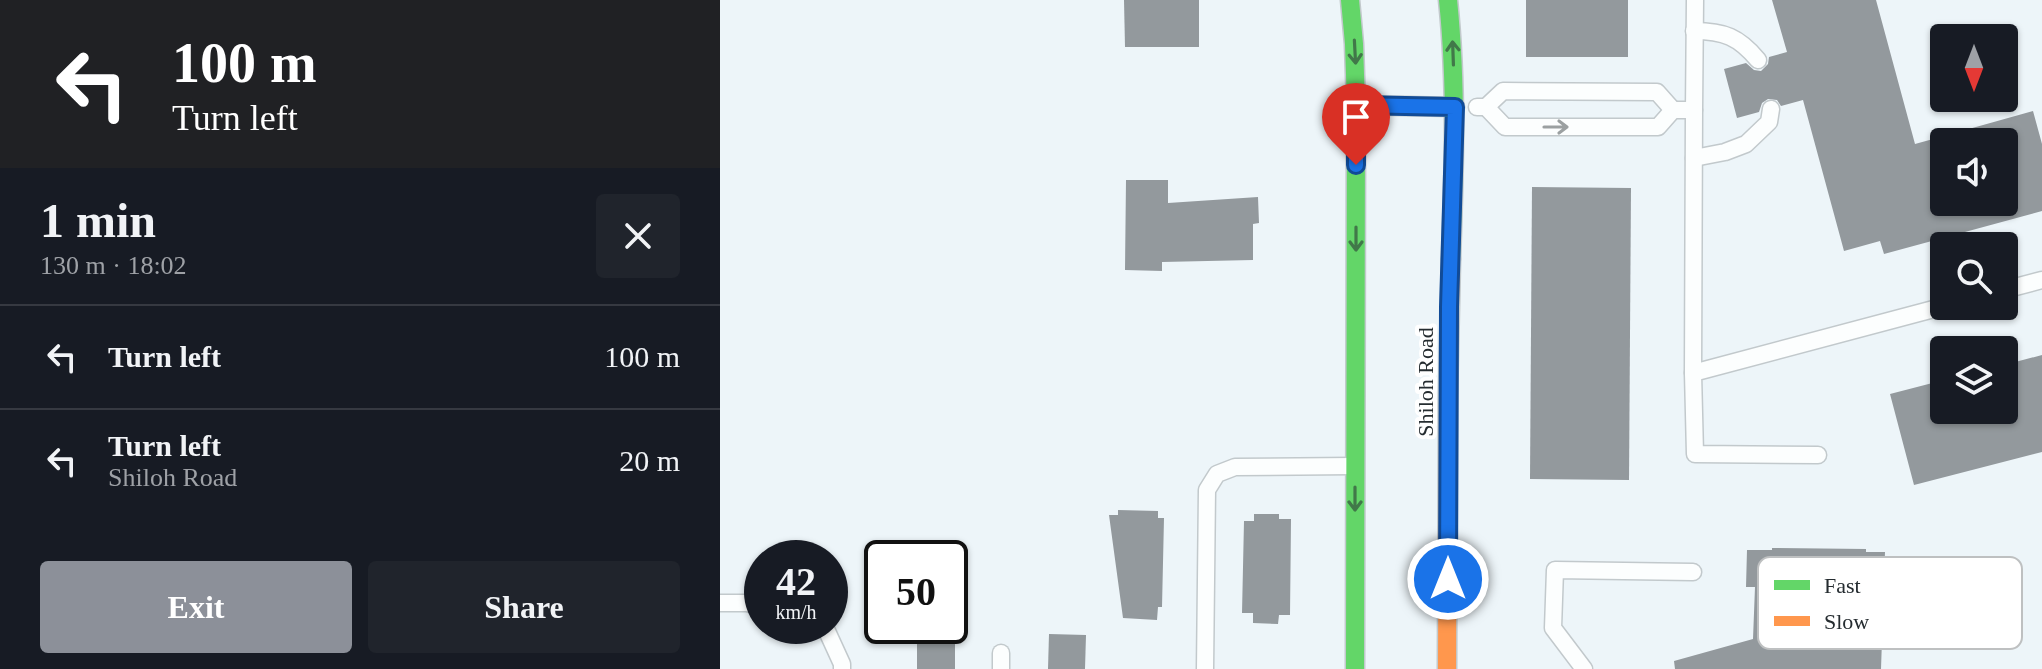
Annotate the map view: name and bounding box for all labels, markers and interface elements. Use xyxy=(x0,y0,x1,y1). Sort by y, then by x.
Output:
north arrow xyxy=(1930,24,2018,112)
map controls xyxy=(1930,24,2018,424)
icon: left xyxy=(40,32,144,136)
text: 100 m xyxy=(172,32,317,94)
one-way arrow xyxy=(1347,38,1362,65)
one-way arrow xyxy=(1445,40,1460,67)
pin xyxy=(1322,83,1390,165)
icon: arrive xyxy=(1334,95,1378,139)
text: Turn left xyxy=(172,98,298,138)
one-way arrow xyxy=(1542,119,1569,135)
button: sound xyxy=(1930,128,2018,216)
text: 1 min xyxy=(40,194,156,247)
button: close xyxy=(596,194,680,278)
one-way arrow xyxy=(1348,225,1364,252)
button: search xyxy=(1930,232,2018,320)
text: 130 m · 18:02 xyxy=(40,251,187,280)
street label: Shiloh Road xyxy=(1413,327,1438,437)
icon: left xyxy=(40,335,84,379)
button: layers xyxy=(1930,336,2018,424)
text: Turn left xyxy=(108,340,221,373)
text: 100 m xyxy=(604,340,680,373)
text: Turn left xyxy=(108,429,221,462)
icon: left xyxy=(40,439,84,483)
text: 20 m xyxy=(619,444,680,477)
text: Shiloh Road xyxy=(108,463,237,492)
one-way arrow xyxy=(1347,485,1363,512)
position arrow xyxy=(1406,537,1490,621)
speed limit sign: 50 xyxy=(864,540,968,644)
legend xyxy=(1758,557,2022,649)
text: 42 xyxy=(776,559,816,604)
button: Exit xyxy=(40,561,352,653)
button: Share xyxy=(368,561,680,653)
text: Fast xyxy=(1824,573,1861,598)
text: km/h xyxy=(775,601,817,623)
text: Slow xyxy=(1824,609,1869,634)

